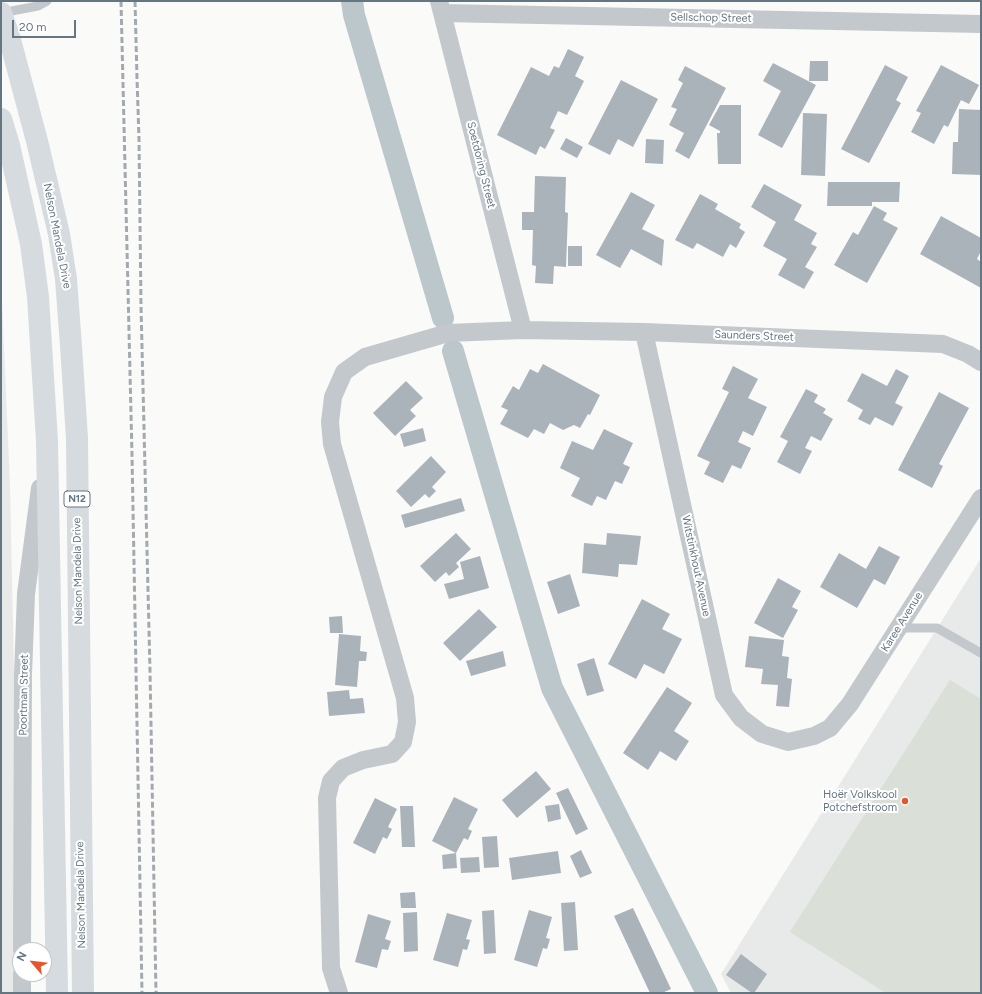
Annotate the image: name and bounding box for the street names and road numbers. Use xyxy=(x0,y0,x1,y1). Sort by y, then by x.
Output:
street label: Sellschop Street xyxy=(670,11,752,25)
street label: Soetdoring Street xyxy=(464,120,498,210)
street label: Nelson Mandela Drive xyxy=(40,182,74,290)
street label: Saunders Street xyxy=(714,328,794,344)
road number: N12 xyxy=(64,491,90,507)
street label: Witstinkhout Avenue xyxy=(679,514,713,618)
street label: Nelson Mandela Drive xyxy=(70,517,86,625)
street label: Karee Avenue xyxy=(878,590,926,654)
street label: Poortman Street xyxy=(17,654,31,736)
street label: Nelson Mandela Drive xyxy=(73,841,89,949)

